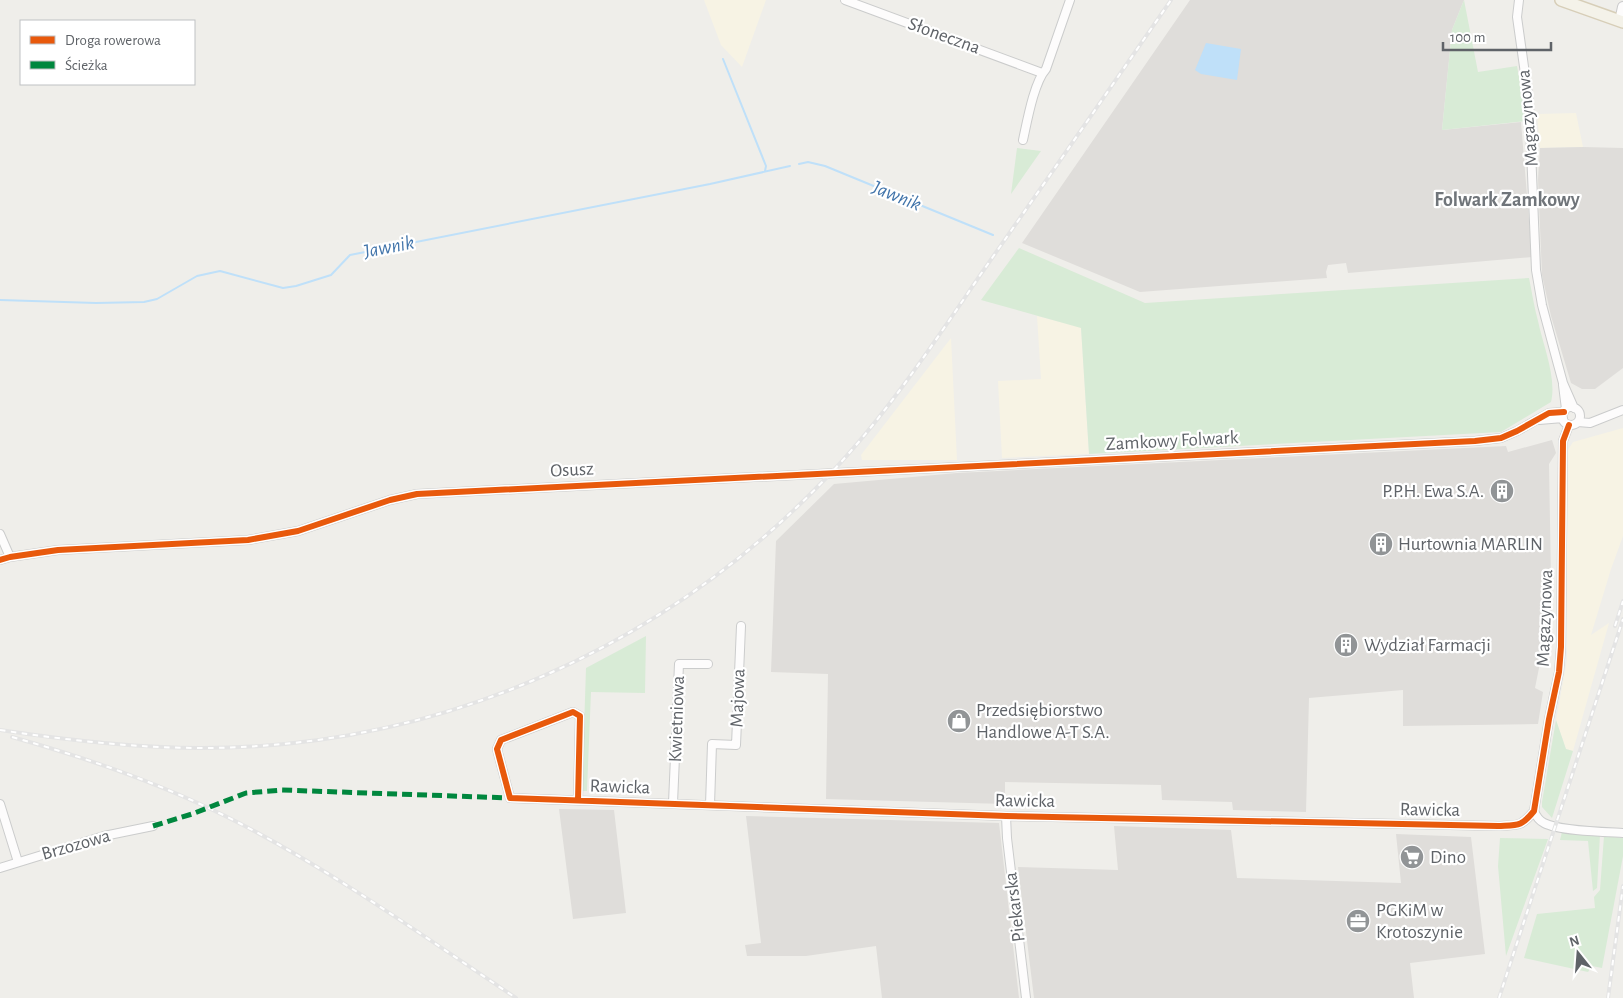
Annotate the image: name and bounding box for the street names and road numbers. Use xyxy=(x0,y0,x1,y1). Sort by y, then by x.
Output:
street label: Słoneczna xyxy=(905,14,983,58)
street label: Magazynowa xyxy=(1514,68,1542,167)
street label: Zamkowy Folwark xyxy=(1105,428,1239,454)
street label: Osusz xyxy=(550,459,594,481)
street label: Magazynowa xyxy=(1534,569,1556,667)
street label: Majowa xyxy=(727,668,749,728)
street label: Kwietniowa xyxy=(666,675,688,763)
street label: Rawicka xyxy=(589,776,651,798)
street label: Rawicka xyxy=(995,791,1056,811)
street label: Rawicka xyxy=(1400,800,1461,820)
street label: Brzozowa xyxy=(39,826,113,864)
street label: Piekarska xyxy=(1001,871,1029,943)

